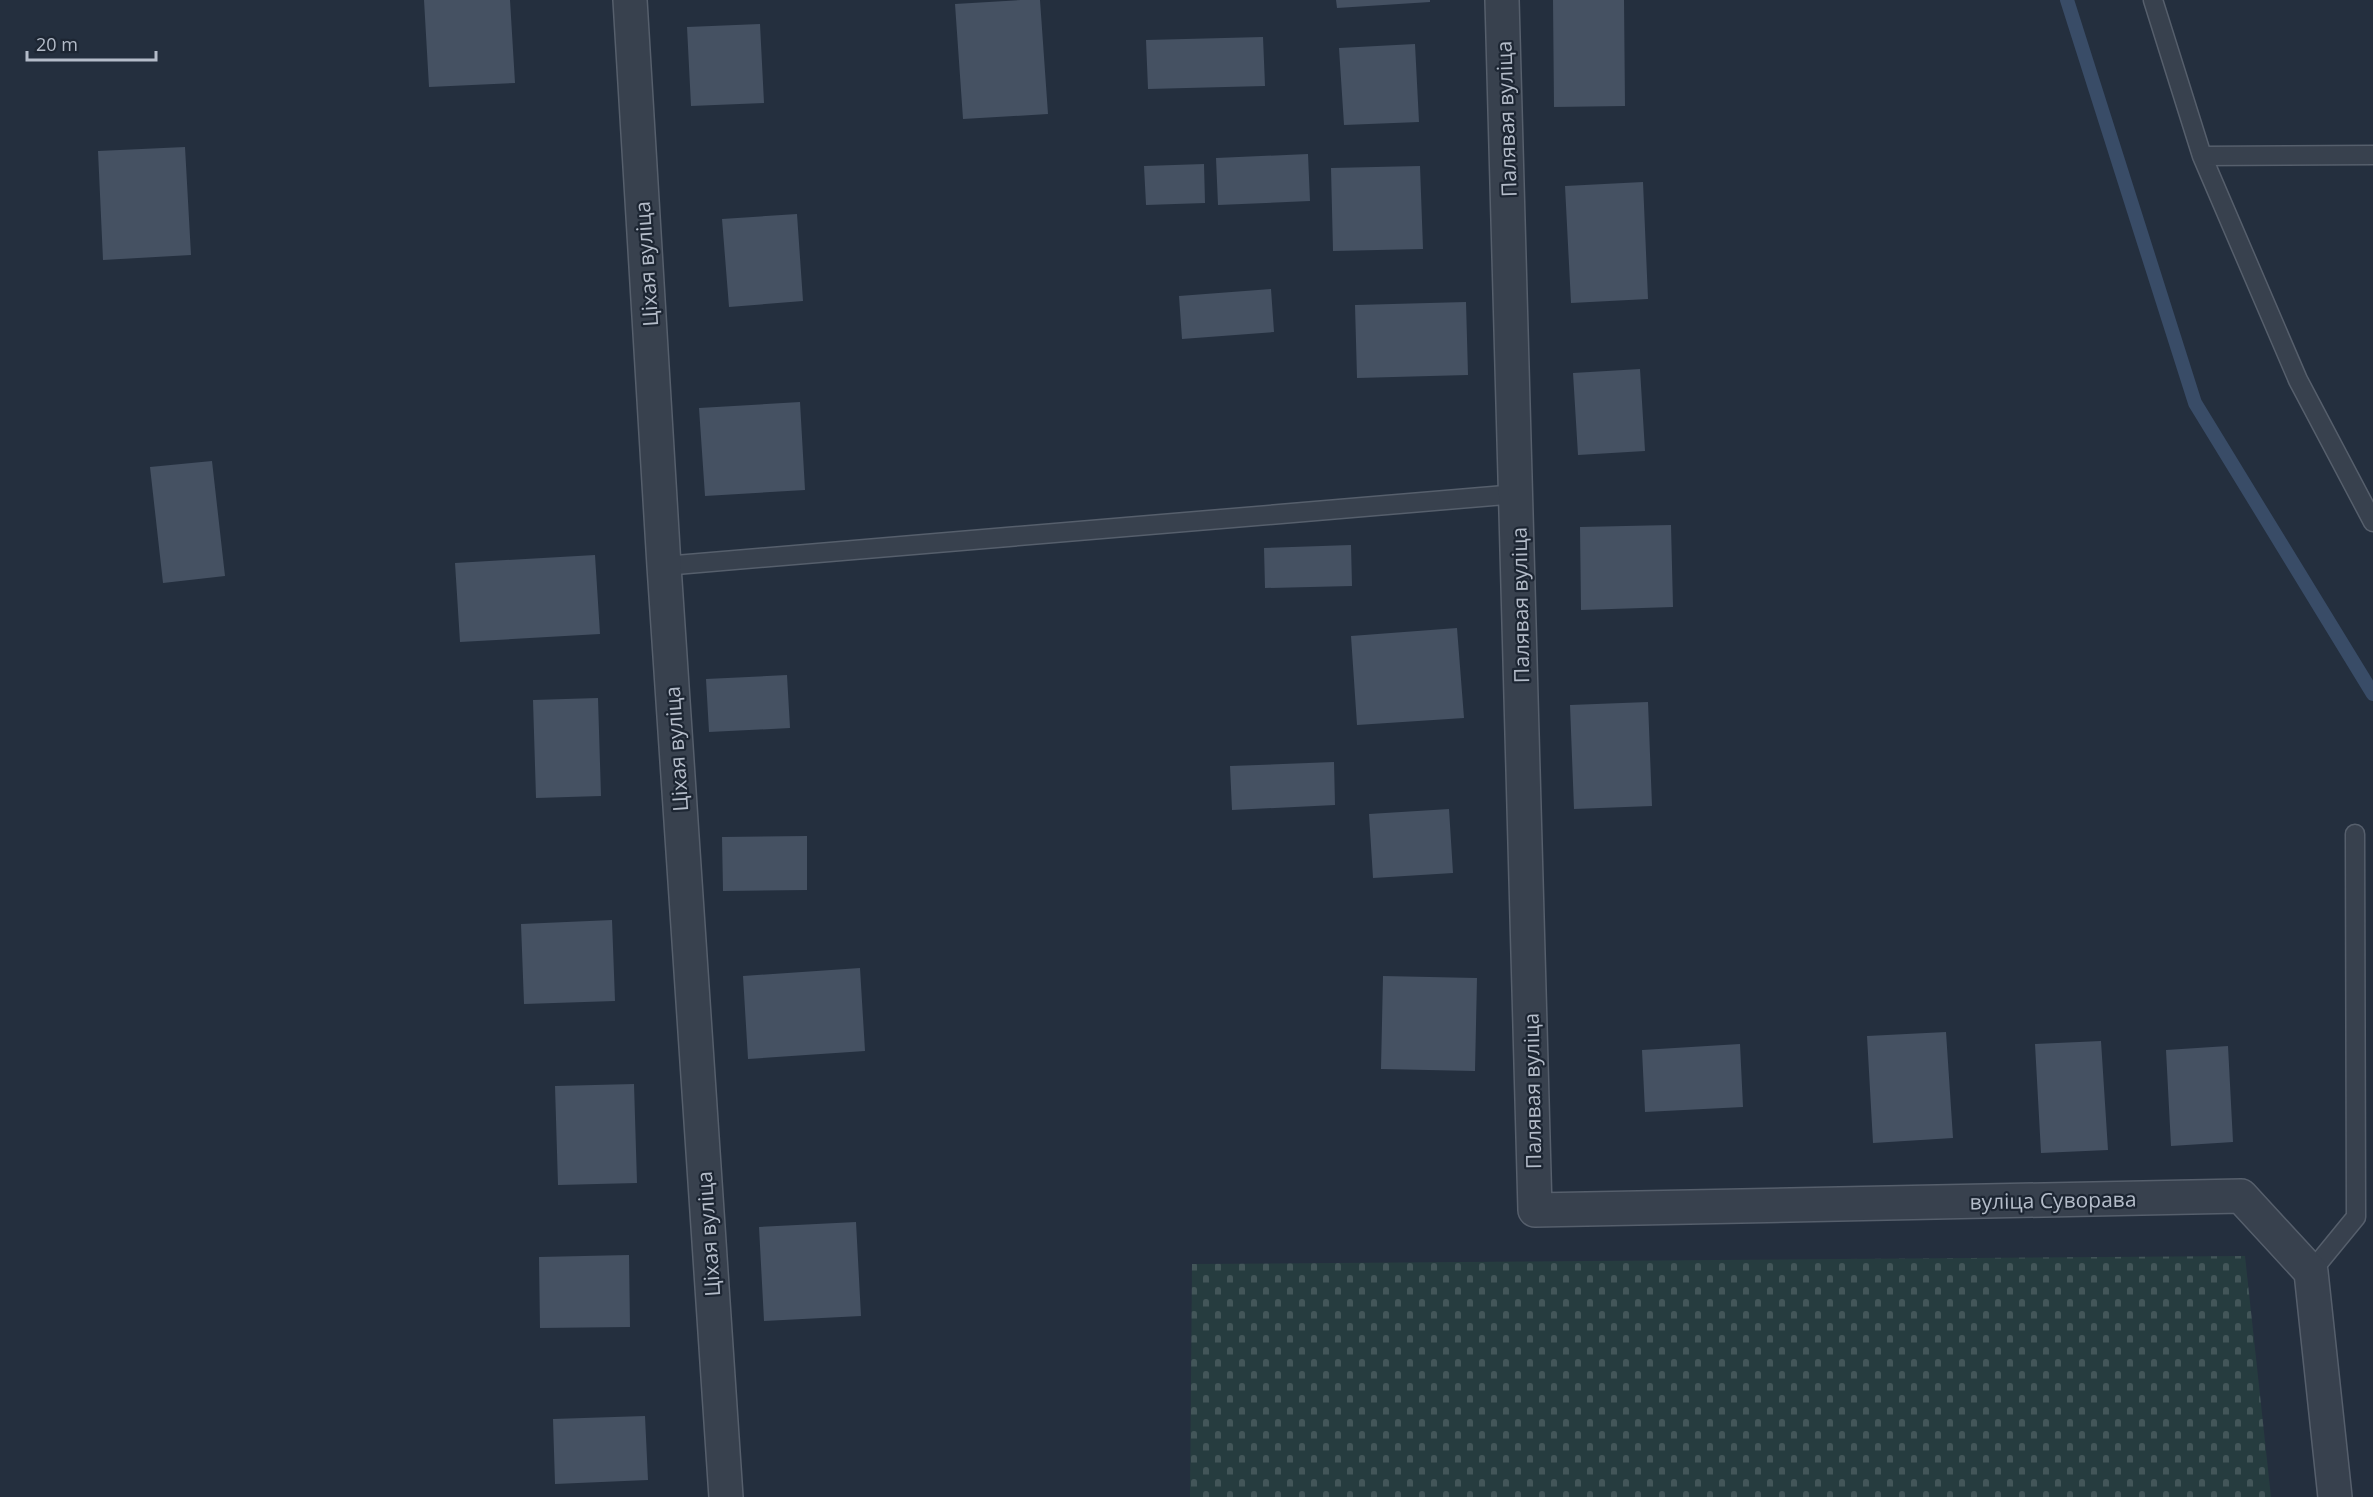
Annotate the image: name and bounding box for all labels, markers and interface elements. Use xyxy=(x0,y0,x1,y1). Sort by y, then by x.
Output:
scale bar xyxy=(27,24,156,62)
text: 20 m xyxy=(36,32,78,56)
street label: Палявая вуліца xyxy=(1489,40,1523,198)
street label: Ціхая вуліца xyxy=(628,201,664,327)
street label: Палявая вуліца xyxy=(1505,527,1535,683)
street label: Ціхая вуліца xyxy=(658,686,694,812)
street label: Палявая вуліца xyxy=(1517,1013,1547,1169)
street label: Ціхая вуліца xyxy=(690,1171,726,1297)
street label: вуліца Суворава xyxy=(1969,1185,2137,1215)

